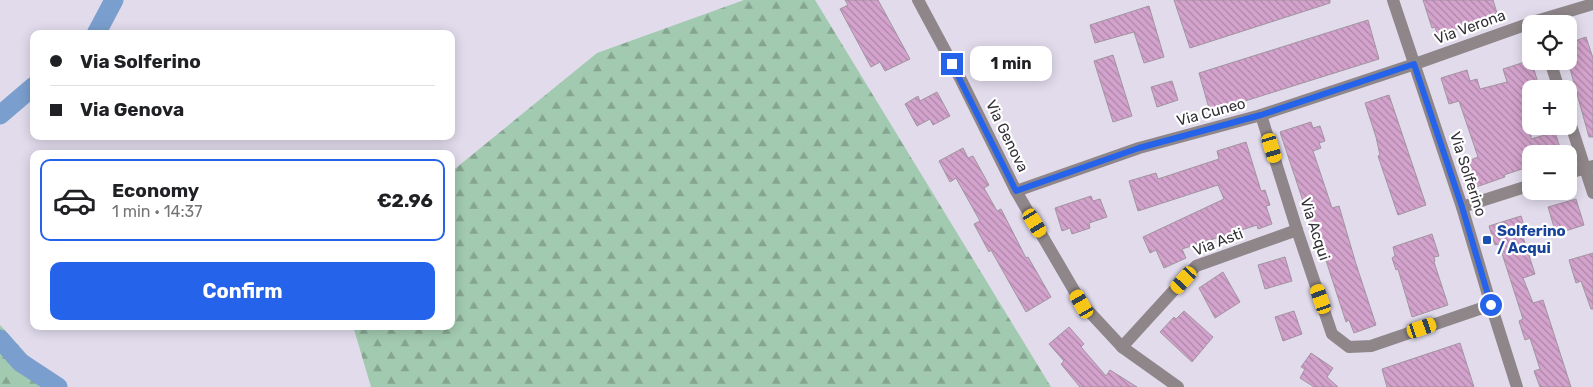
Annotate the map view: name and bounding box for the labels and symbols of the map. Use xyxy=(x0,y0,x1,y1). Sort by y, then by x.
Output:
street label: Via Verona xyxy=(1432,6,1508,48)
callout: 1 min xyxy=(970,46,1052,82)
route end xyxy=(941,53,963,75)
street label: Via Cuneo xyxy=(1175,94,1247,130)
street label: Via Genova xyxy=(982,97,1032,175)
street label: Via Solferino xyxy=(1446,129,1490,219)
car xyxy=(1260,131,1283,165)
street label: Via Acqui xyxy=(1296,195,1334,263)
car xyxy=(1020,206,1049,240)
place label: Solferino / Acqui xyxy=(1497,222,1566,257)
street label: Via Asti xyxy=(1190,224,1246,260)
marker: Solferino / Acqui xyxy=(1481,234,1493,246)
car xyxy=(1168,264,1199,296)
car xyxy=(1309,282,1332,316)
car xyxy=(1068,287,1095,321)
route start xyxy=(1480,294,1502,316)
car xyxy=(1405,316,1438,340)

